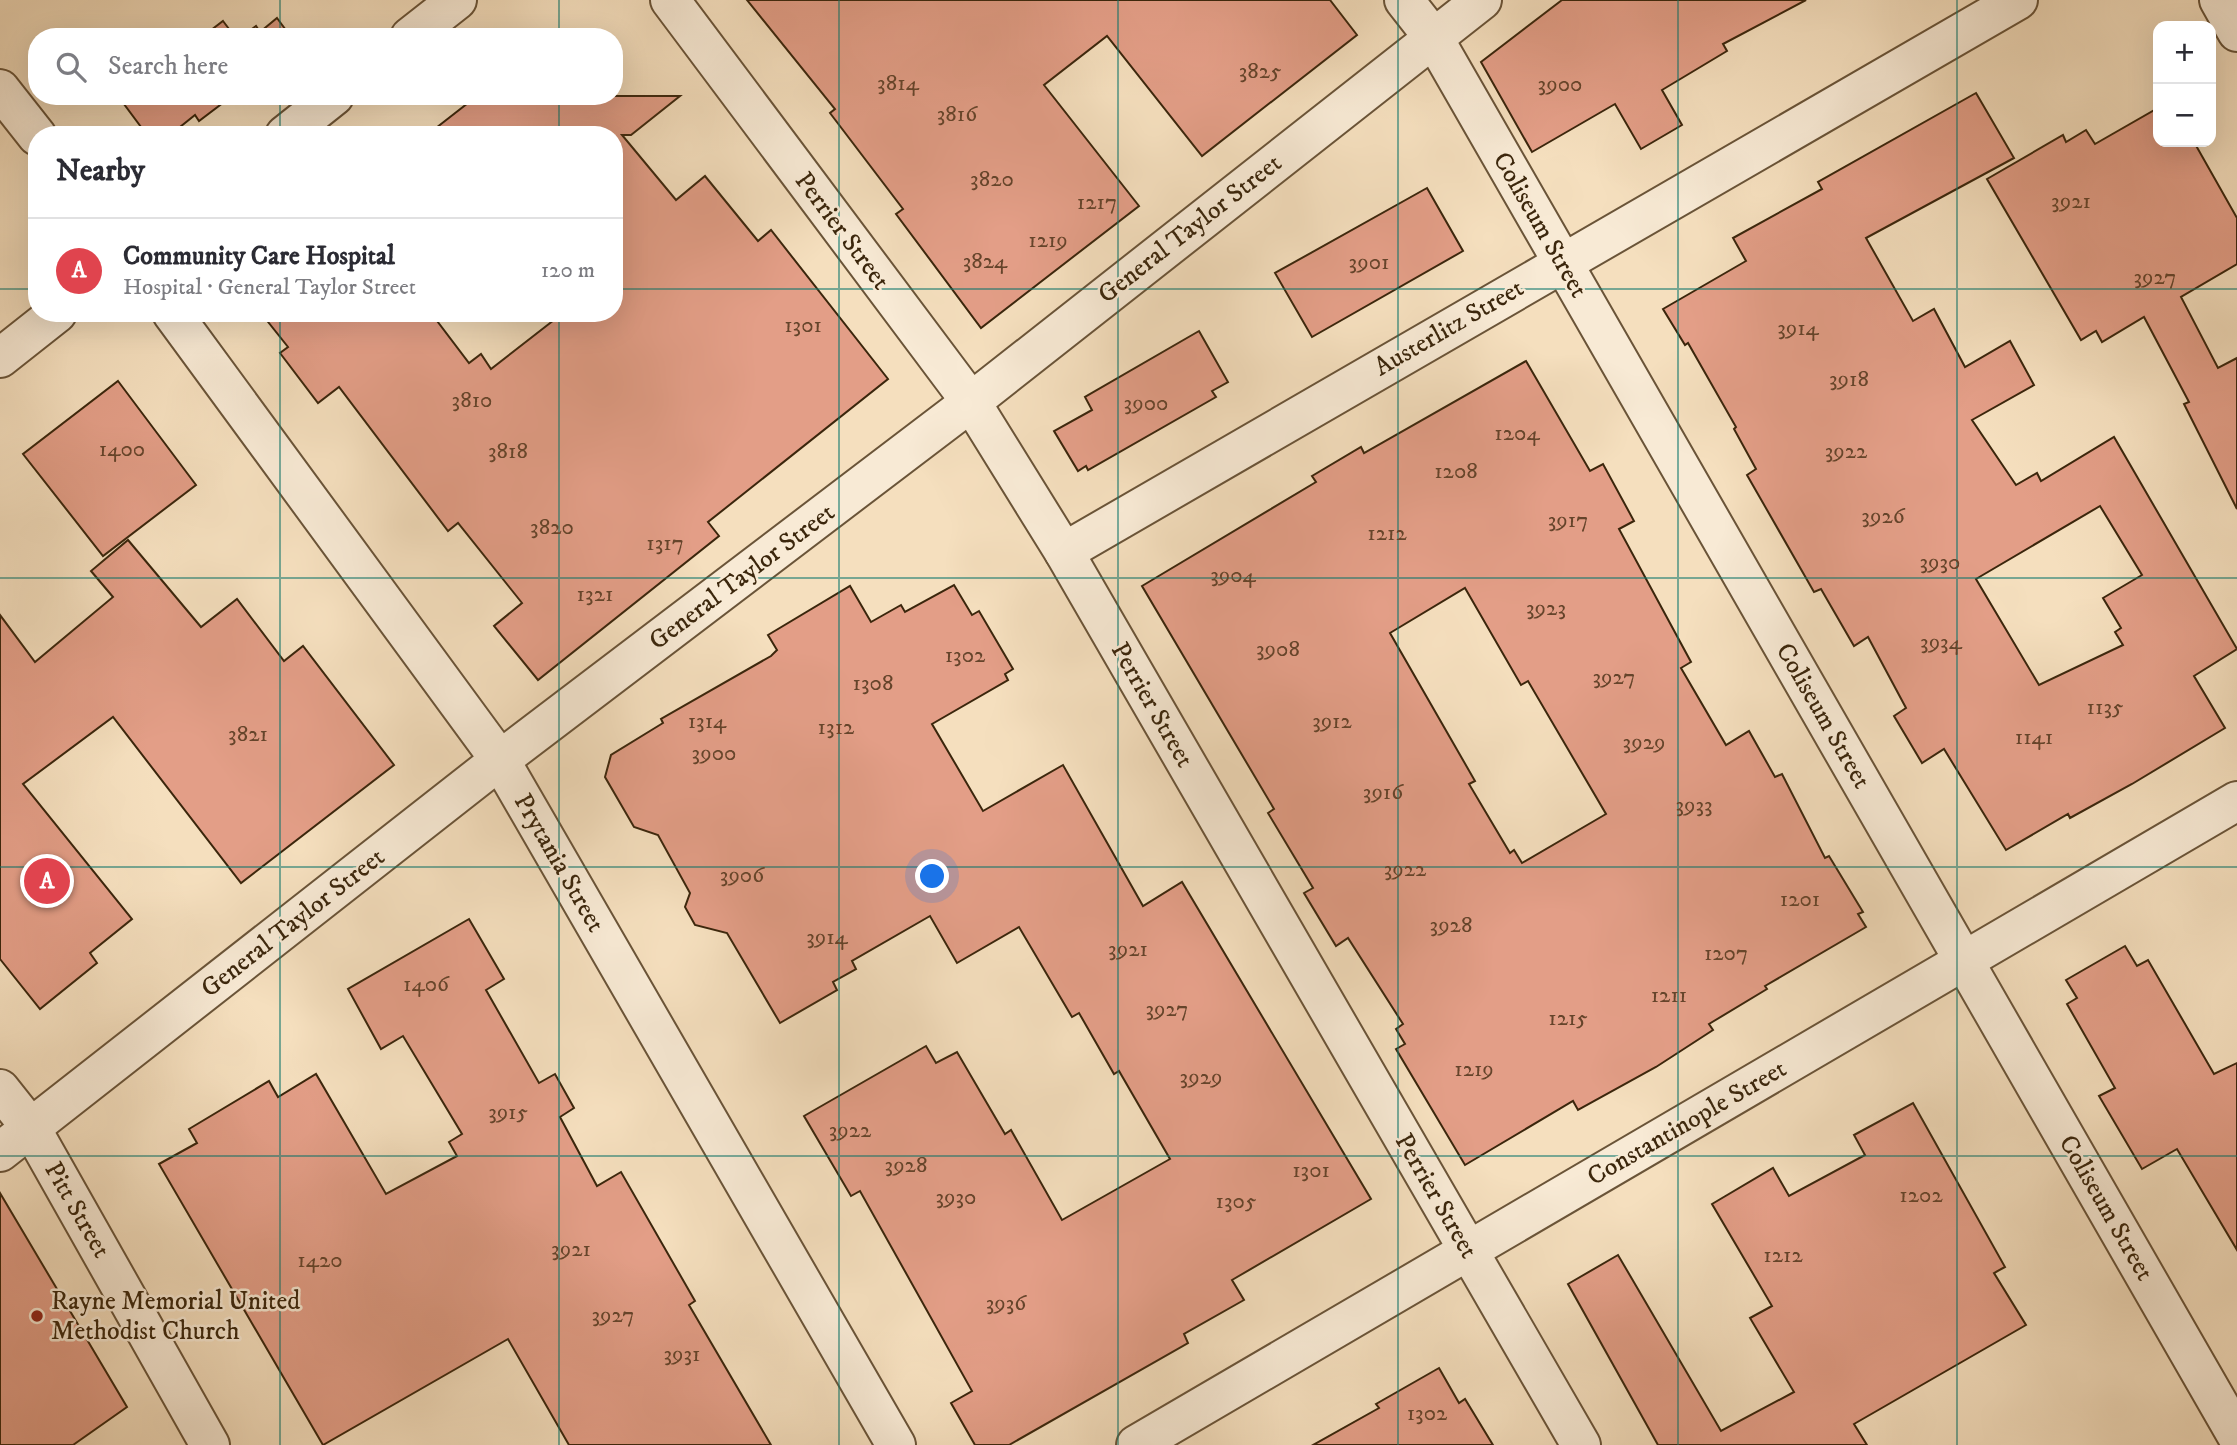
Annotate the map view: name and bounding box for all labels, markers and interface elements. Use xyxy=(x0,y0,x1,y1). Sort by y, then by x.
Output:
map controls xyxy=(2153,21,2216,147)
button: + xyxy=(2153,21,2216,84)
search box xyxy=(28,28,623,105)
icon: search xyxy=(52,48,90,86)
text: Search here xyxy=(108,50,228,83)
house number: 3825 xyxy=(1239,57,1281,86)
house number: 3814 xyxy=(877,69,920,98)
house number: 3900 xyxy=(1538,70,1582,99)
button: − xyxy=(2153,84,2216,147)
house number: 3816 xyxy=(937,100,978,129)
street label: Coliseum Street xyxy=(1485,146,1595,304)
street label: General Taylor Street xyxy=(1091,147,1289,311)
text: Nearby xyxy=(56,153,145,190)
house number: 3820 xyxy=(970,165,1014,194)
street label: Perrier Street xyxy=(787,166,897,296)
house number: 3921 xyxy=(2051,187,2091,216)
house number: 1217 xyxy=(1077,188,1117,217)
house number: 1219 xyxy=(1028,226,1068,255)
text: Community Care Hospital xyxy=(123,240,395,273)
house number: 3824 xyxy=(963,247,1008,276)
house number: 3901 xyxy=(1349,248,1389,277)
text: A xyxy=(72,256,86,285)
text: 120 m xyxy=(541,256,595,285)
house number: 3927 xyxy=(2134,263,2176,292)
street label: Austerlitz Street xyxy=(1368,272,1530,384)
text: Hospital · General Taylor Street xyxy=(123,273,416,302)
house number: 1301 xyxy=(784,311,822,340)
house number: 3914 xyxy=(1777,314,1820,343)
house number: 3918 xyxy=(1829,365,1869,394)
house number: 3810 xyxy=(452,386,492,415)
house number: 3900 xyxy=(1124,389,1168,418)
house number: 1204 xyxy=(1494,419,1540,448)
house number: 1400 xyxy=(99,435,145,464)
house number: 3818 xyxy=(488,437,528,466)
house number: 3922 xyxy=(1825,437,1868,466)
house number: 1208 xyxy=(1434,457,1478,486)
street label: General Taylor Street xyxy=(642,496,842,658)
house number: 3926 xyxy=(1861,502,1906,531)
house number: 3917 xyxy=(1548,506,1588,535)
house number: 3820 xyxy=(530,513,574,542)
house number: 1212 xyxy=(1367,519,1407,548)
house number: 1317 xyxy=(646,529,684,558)
house number: 3930 xyxy=(1919,548,1961,577)
house number: 3904 xyxy=(1210,561,1257,590)
house number: 1321 xyxy=(577,580,613,609)
house number: 3923 xyxy=(1526,594,1566,623)
house number: 3934 xyxy=(1920,628,1963,657)
house number: 3908 xyxy=(1256,635,1300,664)
street label: Perrier Street xyxy=(1103,637,1201,773)
street label: Coliseum Street xyxy=(1768,637,1878,795)
house number: 1302 xyxy=(945,641,986,670)
house number: 3927 xyxy=(1593,663,1635,692)
house number: 1308 xyxy=(853,669,893,698)
house number: 1135 xyxy=(2087,693,2123,722)
house number: 1314 xyxy=(688,707,727,736)
house number: 3912 xyxy=(1312,707,1353,736)
house number: 1312 xyxy=(818,713,855,742)
house number: 3821 xyxy=(228,720,268,749)
house number: 1141 xyxy=(2015,723,2053,752)
house number: 3929 xyxy=(1623,728,1665,757)
house number: 3900 xyxy=(692,739,736,768)
house number: 3916 xyxy=(1363,778,1404,807)
street label: Prytania Street xyxy=(506,788,612,938)
house number: 3933 xyxy=(1675,791,1713,820)
street label: General Taylor Street xyxy=(194,841,392,1005)
pin: A xyxy=(24,855,70,907)
house number: 3922 xyxy=(1384,855,1427,884)
your location xyxy=(915,859,949,893)
house number: 3906 xyxy=(720,861,765,890)
house number: 1201 xyxy=(1780,885,1820,914)
house number: 3928 xyxy=(1430,911,1472,940)
house number: 3914 xyxy=(806,923,849,952)
house number: 3921 xyxy=(1108,935,1148,964)
house number: 1207 xyxy=(1704,939,1748,968)
house number: 1406 xyxy=(403,970,450,999)
house number: 1211 xyxy=(1651,981,1687,1010)
house number: 3927 xyxy=(1146,995,1188,1024)
house number: 1215 xyxy=(1548,1004,1588,1033)
street label: Constantinople Street xyxy=(1581,1053,1793,1193)
house number: 1219 xyxy=(1454,1055,1494,1084)
house number: 3929 xyxy=(1180,1063,1222,1092)
house number: 3915 xyxy=(488,1098,528,1127)
house number: 3922 xyxy=(829,1116,872,1145)
street label: Perrier Street xyxy=(1387,1128,1485,1264)
street label: Coliseum Street xyxy=(2051,1129,2161,1287)
house number: 3928 xyxy=(885,1151,927,1180)
street label: Pitt Street xyxy=(36,1156,118,1264)
house number: 1301 xyxy=(1292,1156,1330,1185)
house number: 1202 xyxy=(1899,1181,1943,1210)
house number: 3930 xyxy=(935,1183,977,1212)
house number: 1305 xyxy=(1216,1187,1256,1216)
house number: 3921 xyxy=(551,1235,591,1264)
house number: 1212 xyxy=(1763,1241,1803,1270)
house number: 1420 xyxy=(297,1246,343,1275)
place label: Rayne Memorial United Methodist Church xyxy=(51,1285,300,1348)
house number: 3936 xyxy=(986,1289,1027,1318)
house number: 3927 xyxy=(592,1301,634,1330)
marker: Rayne Memorial United Methodist Church xyxy=(29,1308,45,1324)
house number: 3931 xyxy=(663,1340,701,1369)
house number: 1302 xyxy=(1407,1399,1448,1428)

